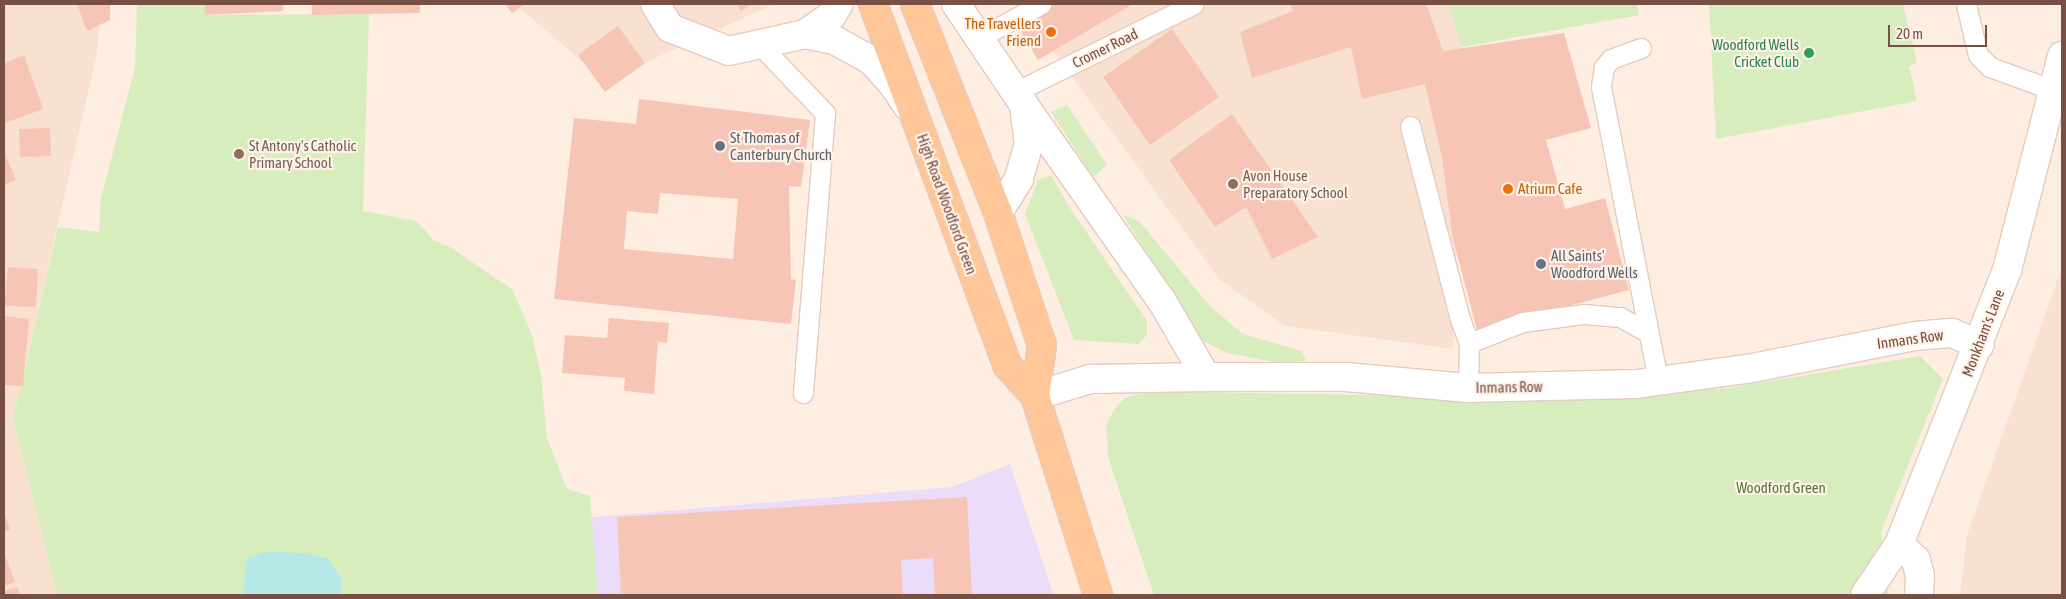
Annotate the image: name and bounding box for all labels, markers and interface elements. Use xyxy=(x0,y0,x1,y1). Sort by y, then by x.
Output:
place label: The Travellers Friend xyxy=(965,14,1041,49)
scale bar xyxy=(1891,15,1990,47)
street label: Cromer Road xyxy=(1069,24,1141,72)
text: 20 m xyxy=(1896,25,1923,42)
marker: The Travellers Friend xyxy=(1045,26,1057,38)
place label: Woodford Wells Cricket Club xyxy=(1712,35,1799,70)
marker: Woodford Wells Cricket Club xyxy=(1803,47,1815,59)
place label: St Thomas of Canterbury Church xyxy=(730,128,832,163)
street label: High Road Woodford Green xyxy=(913,131,981,277)
place label: St Antony's Catholic Primary School xyxy=(249,136,356,171)
marker: St Thomas of Canterbury Church xyxy=(714,140,726,152)
marker: St Antony's Catholic Primary School xyxy=(233,148,245,160)
place label: Avon House Preparatory School xyxy=(1243,166,1348,201)
marker: Avon House Preparatory School xyxy=(1227,178,1239,190)
place label: Atrium Cafe xyxy=(1518,180,1582,198)
marker: Atrium Cafe xyxy=(1502,183,1514,195)
place label: All Saints' Woodford Wells xyxy=(1551,246,1638,281)
marker: All Saints' Woodford Wells xyxy=(1535,258,1547,270)
street label: Monkham's Lane xyxy=(1958,287,2008,379)
street label: Inmans Row xyxy=(1876,325,1944,353)
street label: Inmans Row xyxy=(1475,377,1543,397)
park label: Woodford Green xyxy=(1736,479,1826,497)

